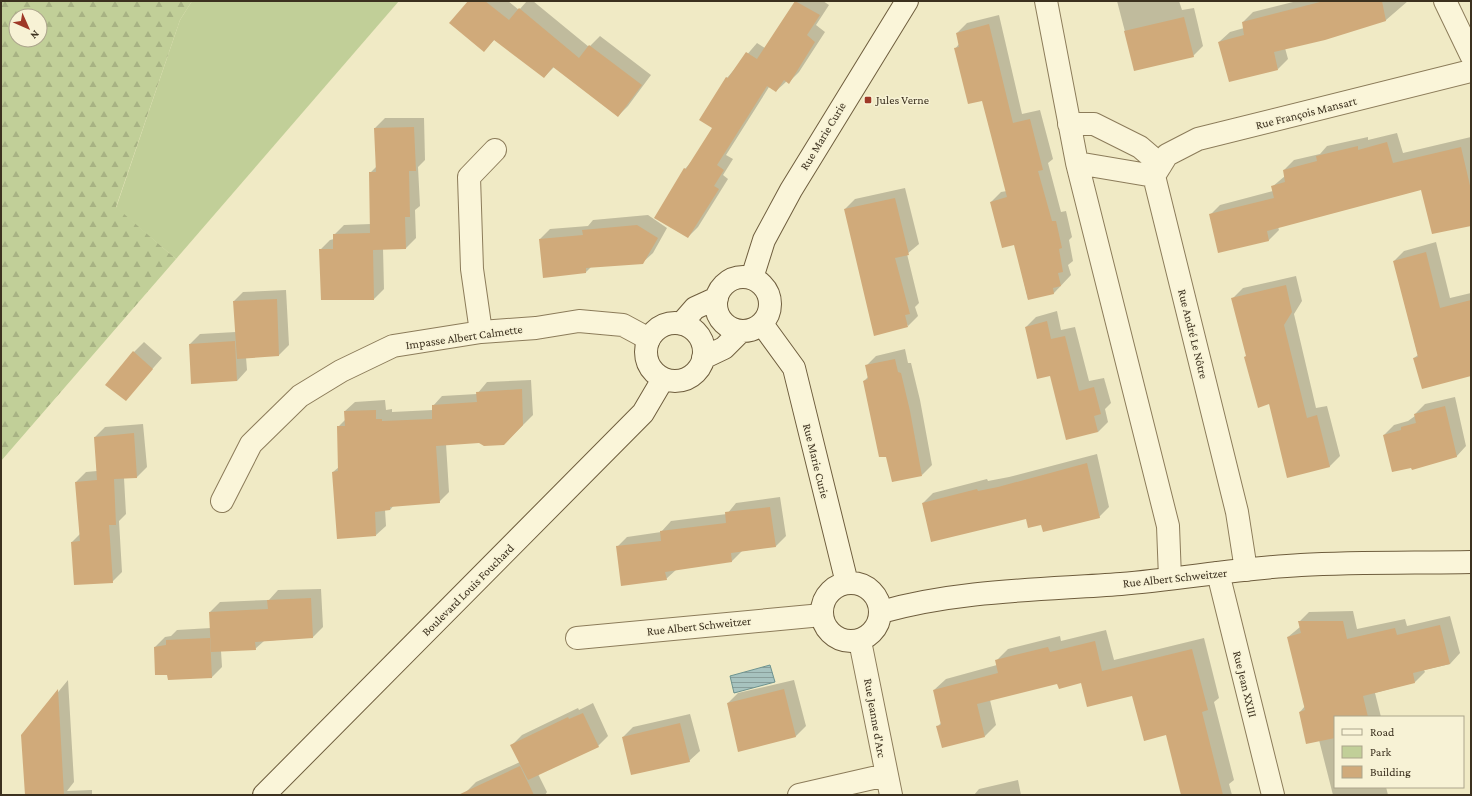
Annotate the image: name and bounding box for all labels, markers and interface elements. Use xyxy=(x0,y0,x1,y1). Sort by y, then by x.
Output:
north arrow xyxy=(8,8,48,48)
text: N xyxy=(28,28,42,42)
place label: Jules Verne xyxy=(875,93,929,107)
street label: Rue François Mansart xyxy=(1254,93,1359,132)
marker: Jules Verne xyxy=(863,95,873,105)
street label: Rue Marie Curie xyxy=(797,99,849,173)
street label: Rue André Le Nôtre xyxy=(1175,288,1211,380)
street label: Impasse Albert Calmette xyxy=(405,322,523,352)
street label: Rue Marie Curie xyxy=(800,422,832,500)
street label: Boulevard Louis Fouchard xyxy=(419,541,517,639)
street label: Rue Albert Schweitzer xyxy=(1122,565,1229,590)
street label: Rue Albert Schweitzer xyxy=(646,613,753,638)
street label: Rue Jean XXIII xyxy=(1230,649,1260,719)
street label: Rue Jeanne d'Arc xyxy=(861,677,889,759)
legend xyxy=(1334,716,1464,788)
text: Road xyxy=(1370,725,1395,739)
text: Park xyxy=(1370,745,1392,759)
text: Building xyxy=(1370,765,1411,779)

